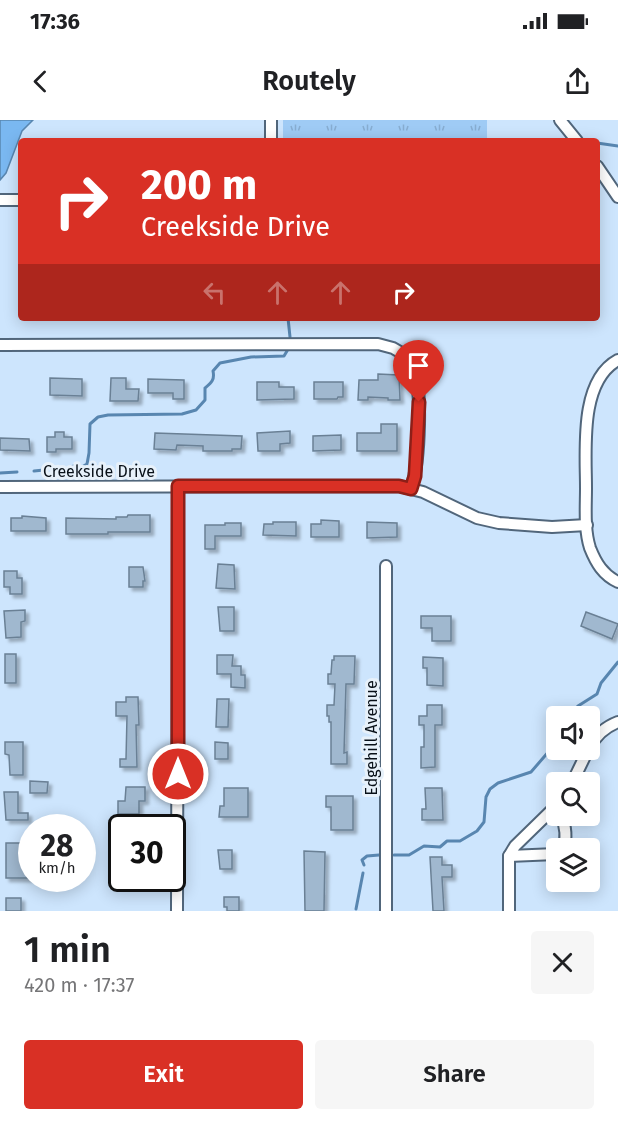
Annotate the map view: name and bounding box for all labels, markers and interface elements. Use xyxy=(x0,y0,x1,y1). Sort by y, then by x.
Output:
text: 17:36 xyxy=(30,8,80,35)
icon: back xyxy=(24,65,57,98)
text: Routely xyxy=(262,65,356,97)
icon: share xyxy=(561,65,594,98)
text: 200 m xyxy=(141,160,257,210)
icon: right xyxy=(42,162,120,240)
text: Creekside Drive xyxy=(141,211,330,243)
icon: left xyxy=(198,276,231,309)
icon: ahead xyxy=(261,276,294,309)
icon: ahead xyxy=(324,276,357,309)
icon: right xyxy=(387,276,420,309)
pin xyxy=(393,340,444,402)
icon: arrive xyxy=(402,349,435,382)
street label: Creekside Drive xyxy=(43,462,155,481)
street label: Edgehill Avenue xyxy=(362,680,381,796)
map controls xyxy=(546,706,600,892)
button: sound xyxy=(546,706,600,760)
position arrow xyxy=(146,742,210,806)
button: search xyxy=(546,772,600,826)
speed limit sign: 30 xyxy=(108,814,186,892)
text: 28 xyxy=(41,828,73,864)
button: layers xyxy=(546,838,600,892)
text: km/h xyxy=(38,859,76,877)
text: 1 min xyxy=(24,928,111,972)
button: close xyxy=(531,931,594,994)
text: 420 m · 17:37 xyxy=(24,973,134,997)
button: Exit xyxy=(24,1040,303,1109)
button: Share xyxy=(315,1040,594,1109)

